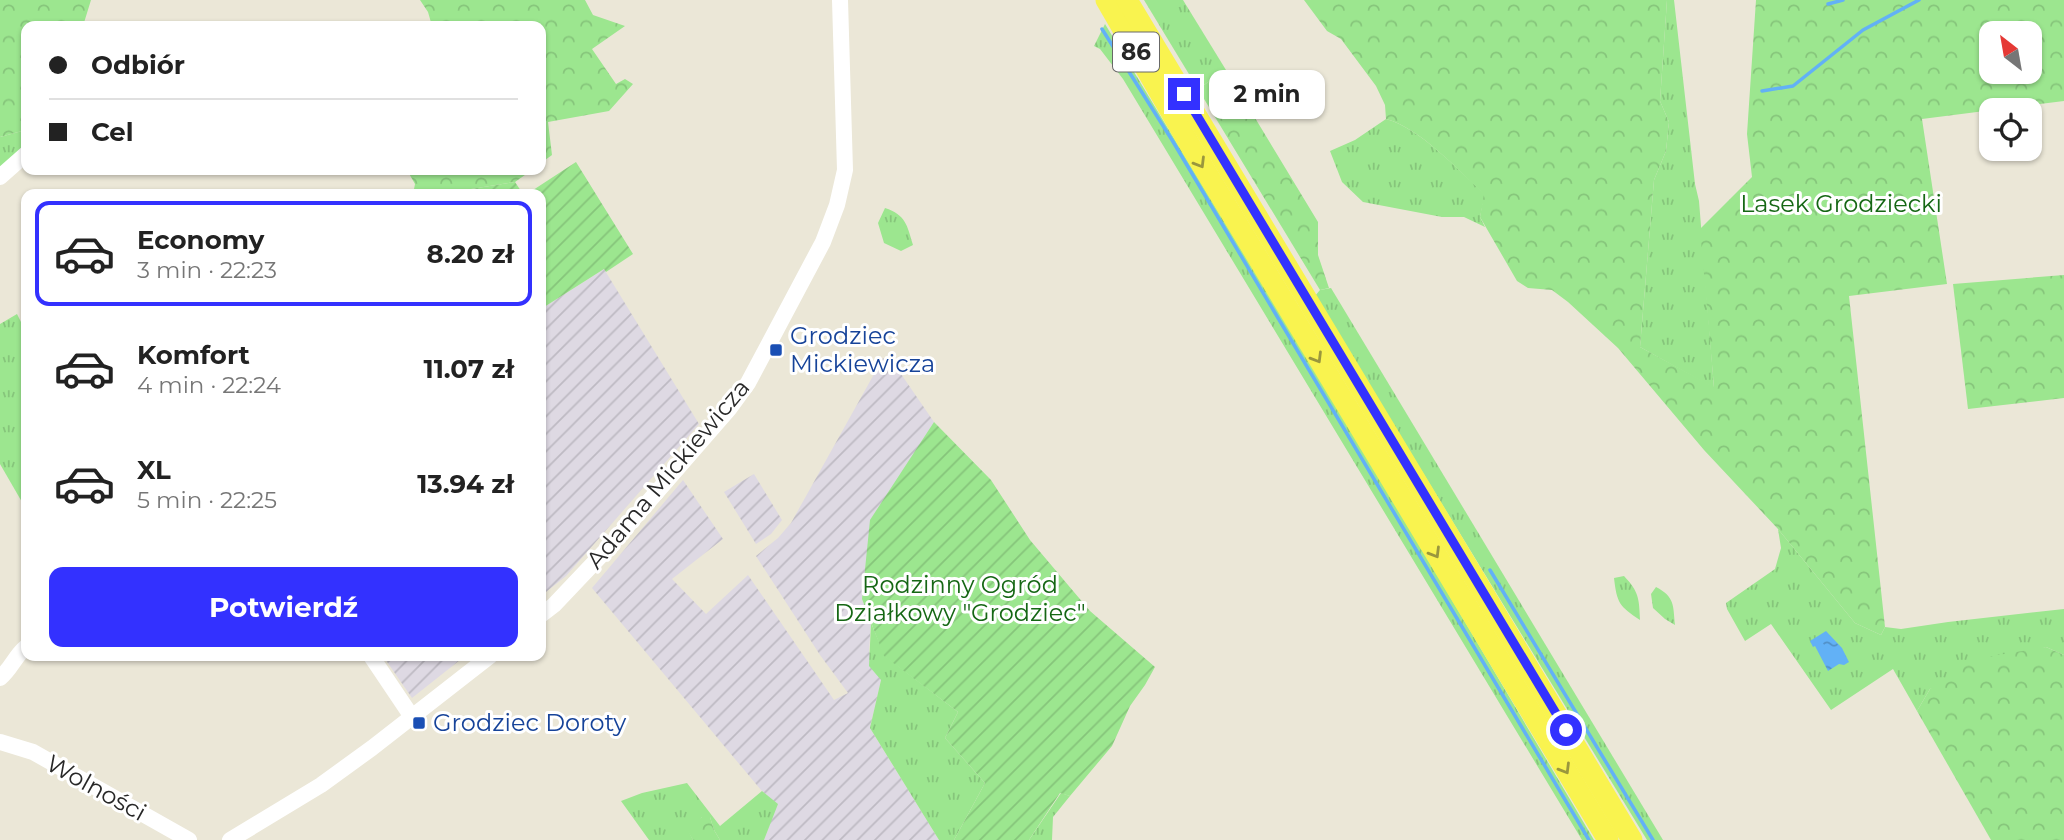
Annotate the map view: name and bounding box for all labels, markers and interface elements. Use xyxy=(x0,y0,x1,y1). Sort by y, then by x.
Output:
north arrow xyxy=(1979,21,2042,84)
map controls xyxy=(1979,21,2042,161)
road number: 86 xyxy=(1113,32,1159,72)
text: Odbiór xyxy=(91,49,185,81)
callout: 2 min xyxy=(1208,70,1324,119)
route end xyxy=(1168,78,1200,110)
text: 2 min xyxy=(1233,80,1301,108)
button: locate xyxy=(1979,98,2042,161)
text: Cel xyxy=(91,116,134,148)
one-way arrow xyxy=(1192,155,1205,168)
park label: Lasek Grodziecki xyxy=(1740,189,1942,218)
icon: car xyxy=(53,222,116,285)
text: Economy xyxy=(137,224,264,256)
text: 8.20 zł xyxy=(427,238,514,270)
text: 3 min · 22:23 xyxy=(137,256,277,284)
place label: Grodziec Mickiewicza xyxy=(790,321,935,378)
icon: car xyxy=(53,337,116,400)
text: Komfort xyxy=(137,339,250,371)
marker: Grodziec Mickiewicza xyxy=(768,342,784,358)
one-way arrow xyxy=(1309,350,1322,363)
text: 11.07 zł xyxy=(423,353,514,385)
text: 4 min · 22:24 xyxy=(137,371,281,399)
street label: Adama Mickiewicza xyxy=(580,373,755,574)
icon: car xyxy=(53,452,116,515)
text: XL xyxy=(137,454,171,486)
text: 13.94 zł xyxy=(417,468,514,500)
text: 5 min · 22:25 xyxy=(137,486,277,514)
one-way arrow xyxy=(1426,545,1439,558)
button: Potwierdź xyxy=(49,567,518,647)
park label: Rodzinny Ogród Działkowy "Grodziec" xyxy=(834,570,1086,627)
place label: Grodziec Doroty xyxy=(433,708,626,737)
route start xyxy=(1550,714,1582,746)
marker: Grodziec Doroty xyxy=(411,715,427,731)
street label: Wolności xyxy=(41,748,151,827)
one-way arrow xyxy=(1556,761,1569,774)

